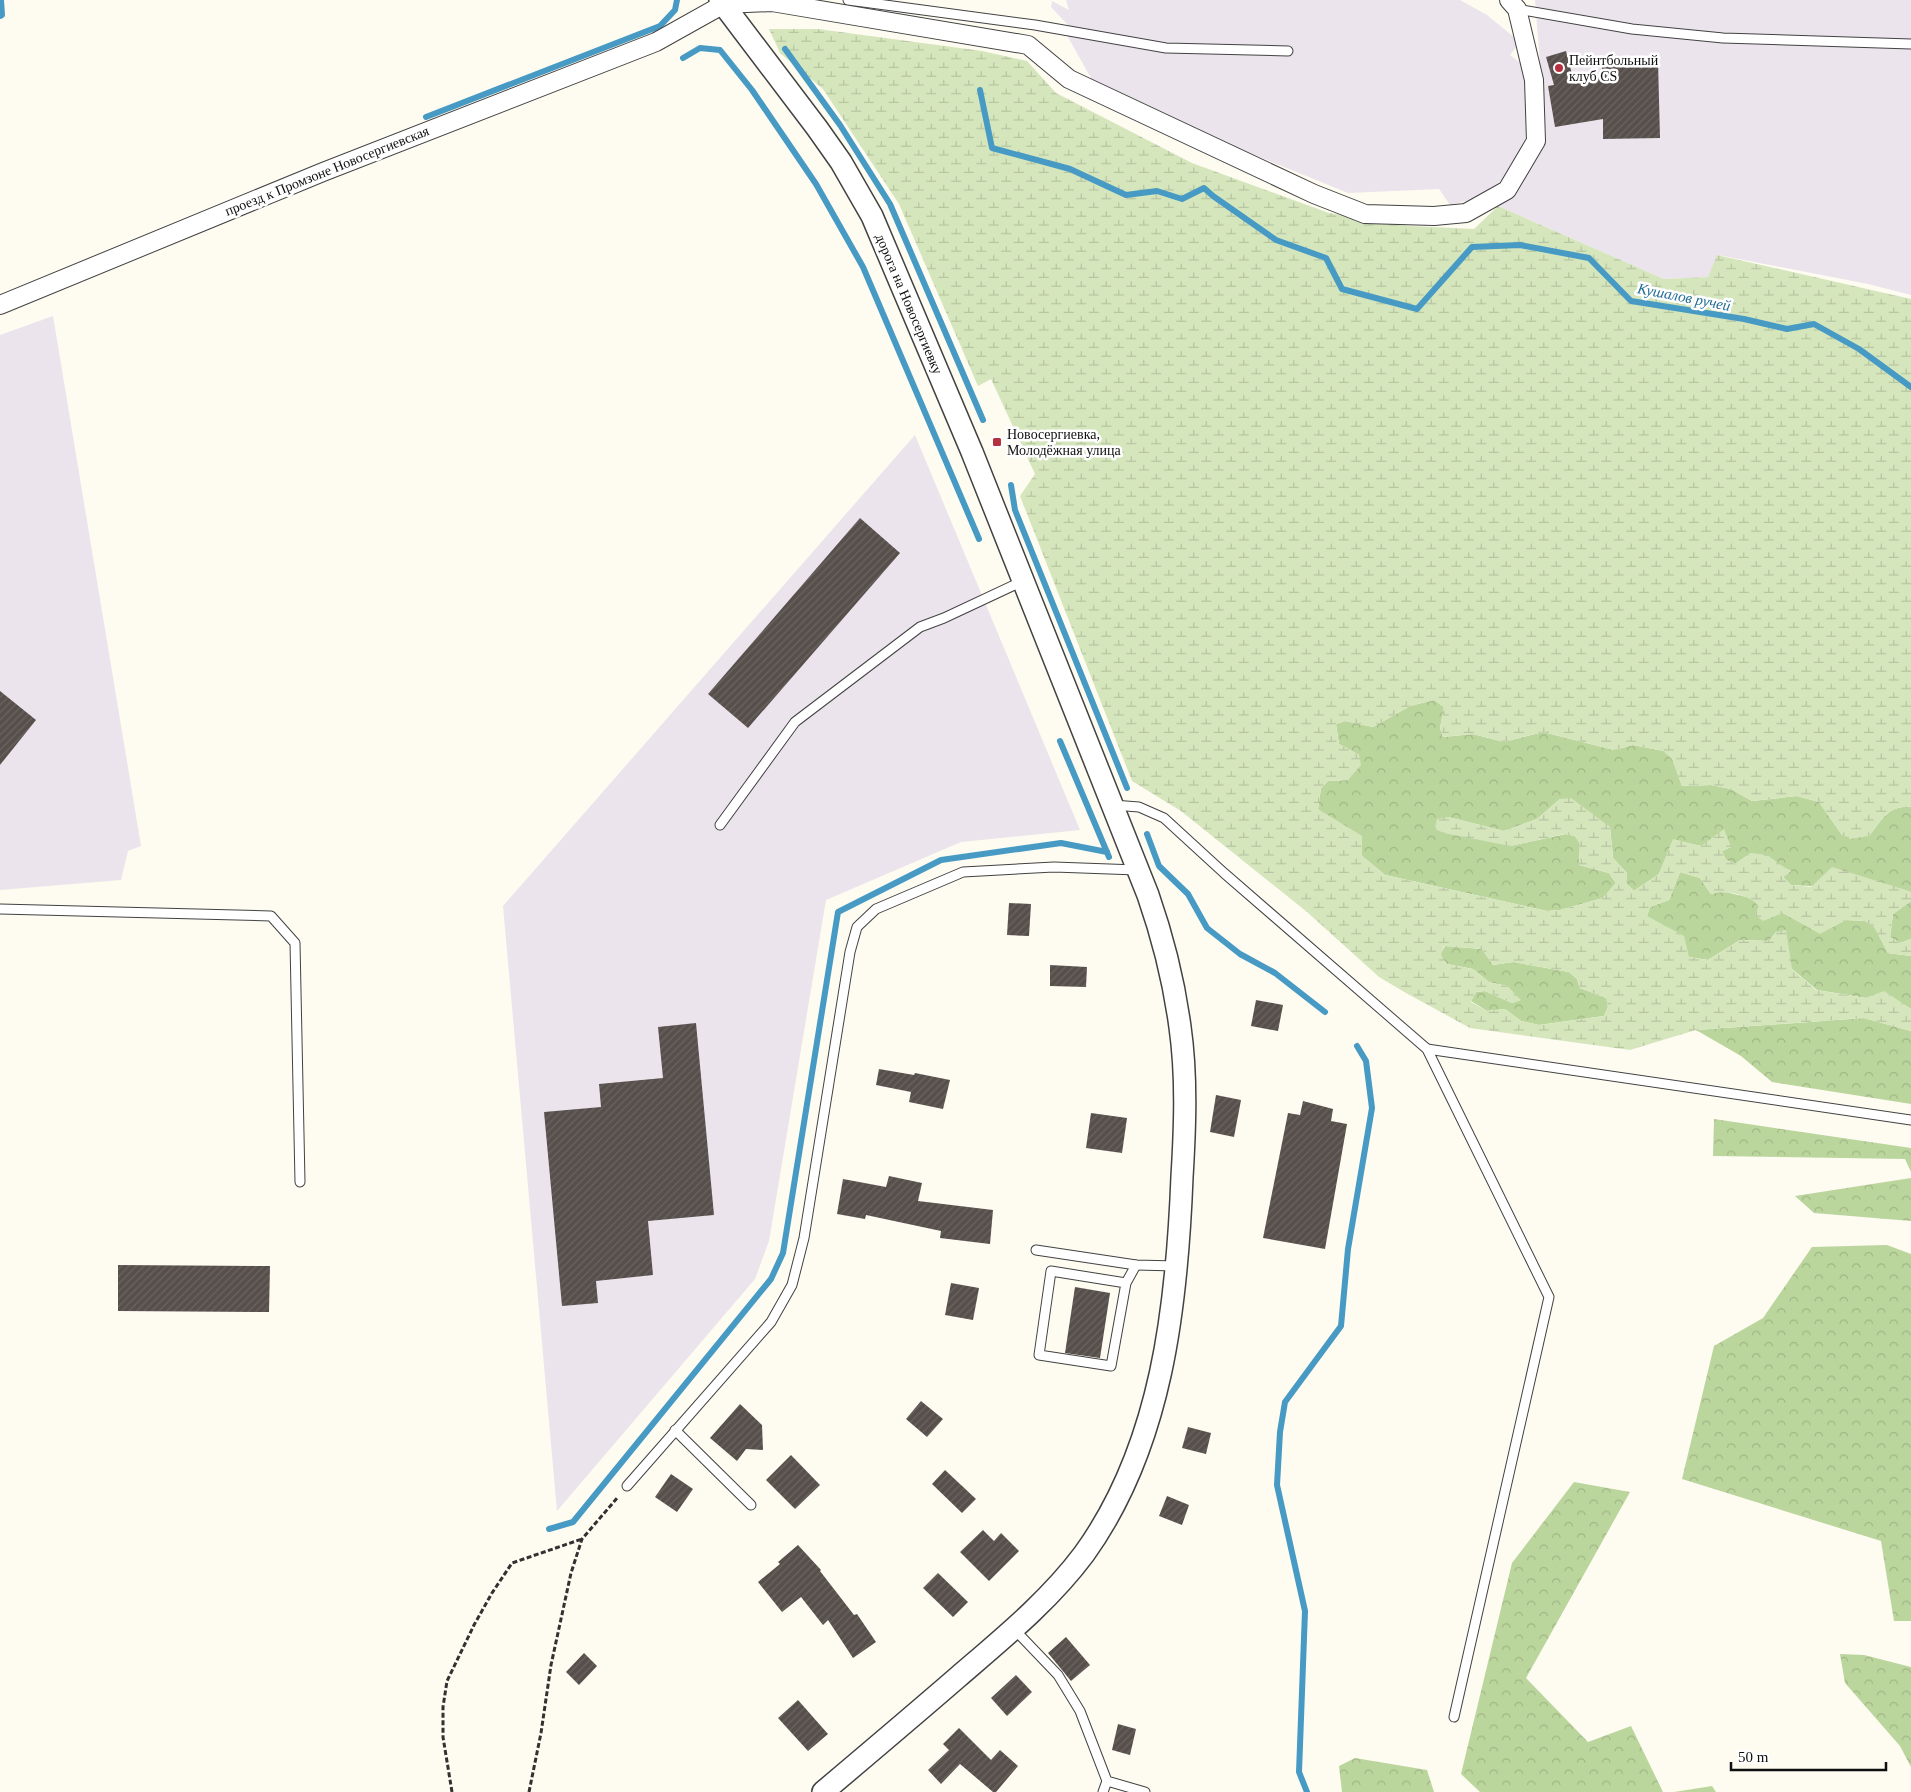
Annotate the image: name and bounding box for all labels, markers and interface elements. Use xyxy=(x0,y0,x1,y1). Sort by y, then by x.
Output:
place label: Пейнтбольный клуб CS xyxy=(1569,53,1659,84)
marker: Пейнтбольный клуб CS xyxy=(1553,62,1565,74)
street label: проезд к Промзоне Новосергиевская xyxy=(223,123,432,219)
street label: дорога на Новосергиевку xyxy=(873,232,945,376)
water label: Кушалов ручей xyxy=(1635,280,1732,314)
place label: Новосергиевка, Молодёжная улица xyxy=(1007,427,1122,458)
marker: Новосергиевка, Молодёжная улица xyxy=(991,436,1003,448)
scale bar xyxy=(1731,1740,1886,1772)
text: 50 m xyxy=(1738,1749,1769,1765)

